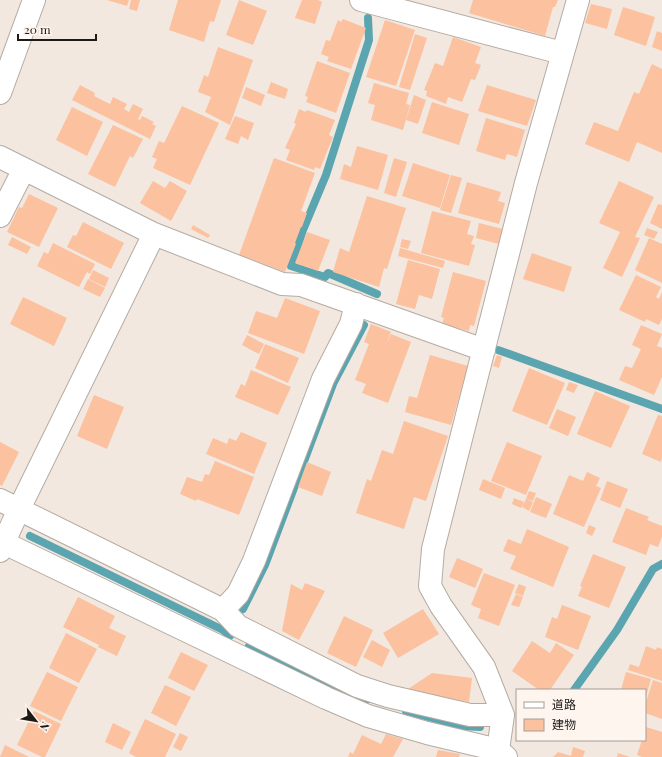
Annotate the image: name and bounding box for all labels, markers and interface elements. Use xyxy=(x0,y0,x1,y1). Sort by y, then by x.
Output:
scale bar xyxy=(18,16,96,42)
text: 20 m xyxy=(24,21,51,37)
legend xyxy=(516,689,646,741)
text: 道路 xyxy=(552,696,576,712)
north arrow xyxy=(16,701,56,741)
text: 建物 xyxy=(552,716,576,732)
text: N xyxy=(36,719,53,734)

